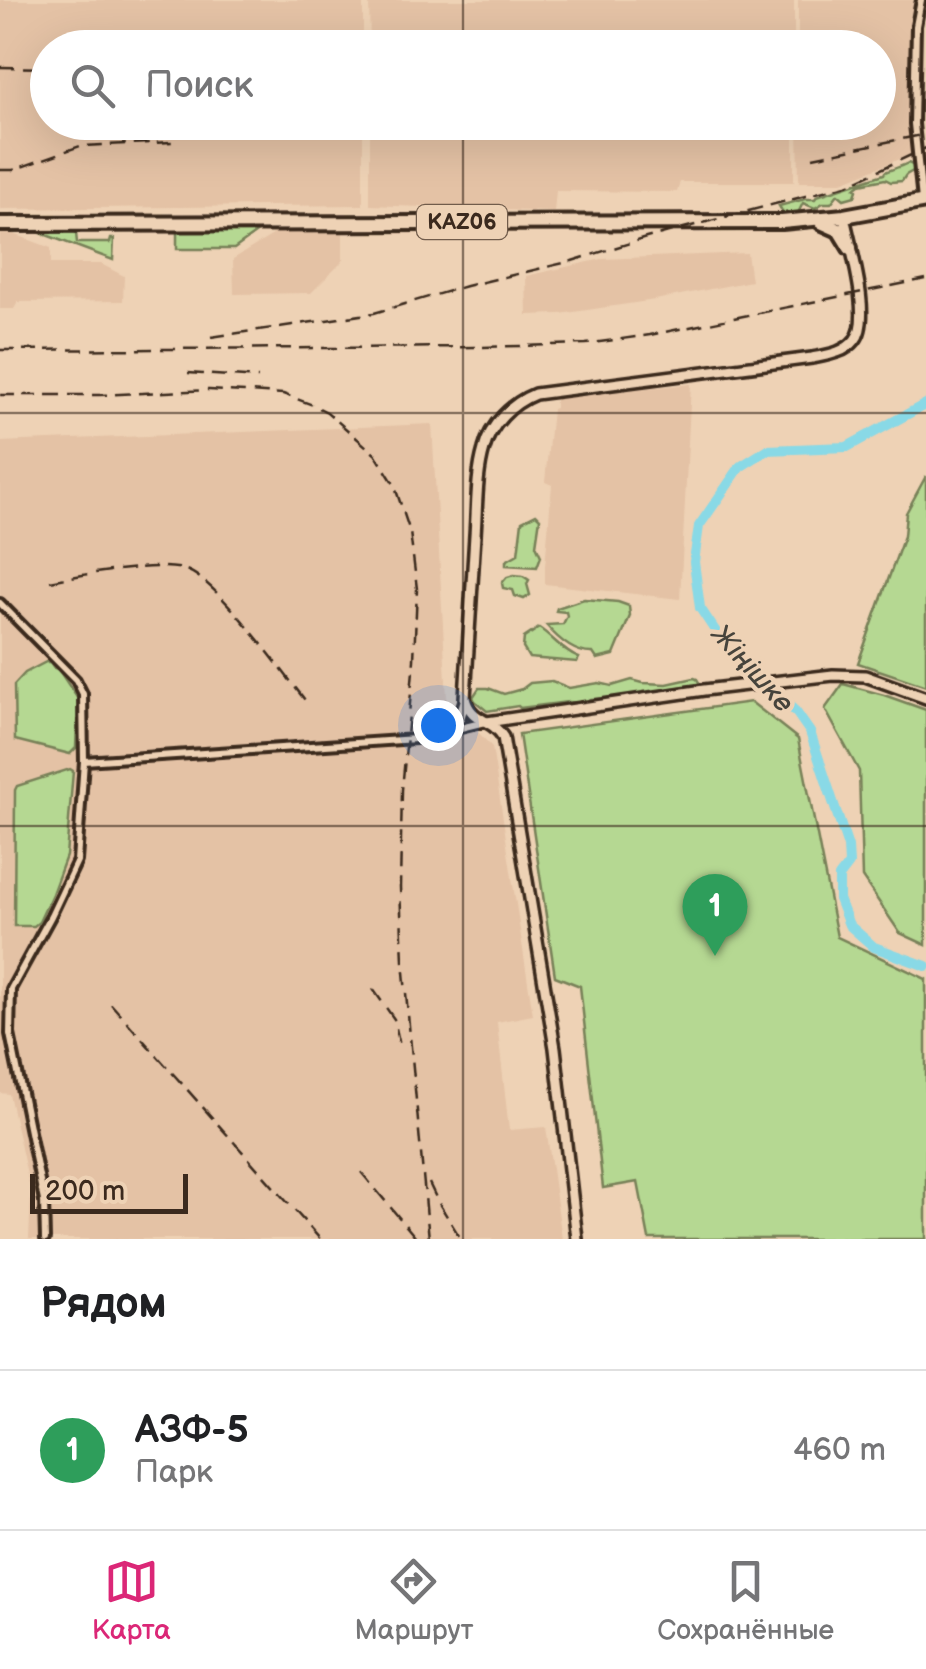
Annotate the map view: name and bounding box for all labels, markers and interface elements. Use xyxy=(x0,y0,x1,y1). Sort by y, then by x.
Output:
search box xyxy=(30,30,896,140)
icon: search xyxy=(65,58,120,113)
text: Поиск xyxy=(145,63,253,108)
road number: KАZ06 xyxy=(417,205,507,239)
water label: Жіңішке xyxy=(703,618,800,720)
your location xyxy=(413,700,464,751)
pin: 1 xyxy=(682,874,748,956)
scale bar xyxy=(30,1169,188,1214)
text: 200 m xyxy=(45,1175,125,1208)
text: Рядом xyxy=(40,1279,167,1330)
text: АЗФ-5 xyxy=(135,1408,249,1453)
text: 1 xyxy=(66,1431,79,1470)
text: 460 m xyxy=(793,1431,886,1470)
text: Парк xyxy=(135,1453,213,1492)
tab: Карта xyxy=(92,1554,171,1647)
tab: Маршрут xyxy=(354,1554,474,1647)
tab: Сохранённые xyxy=(657,1554,834,1647)

